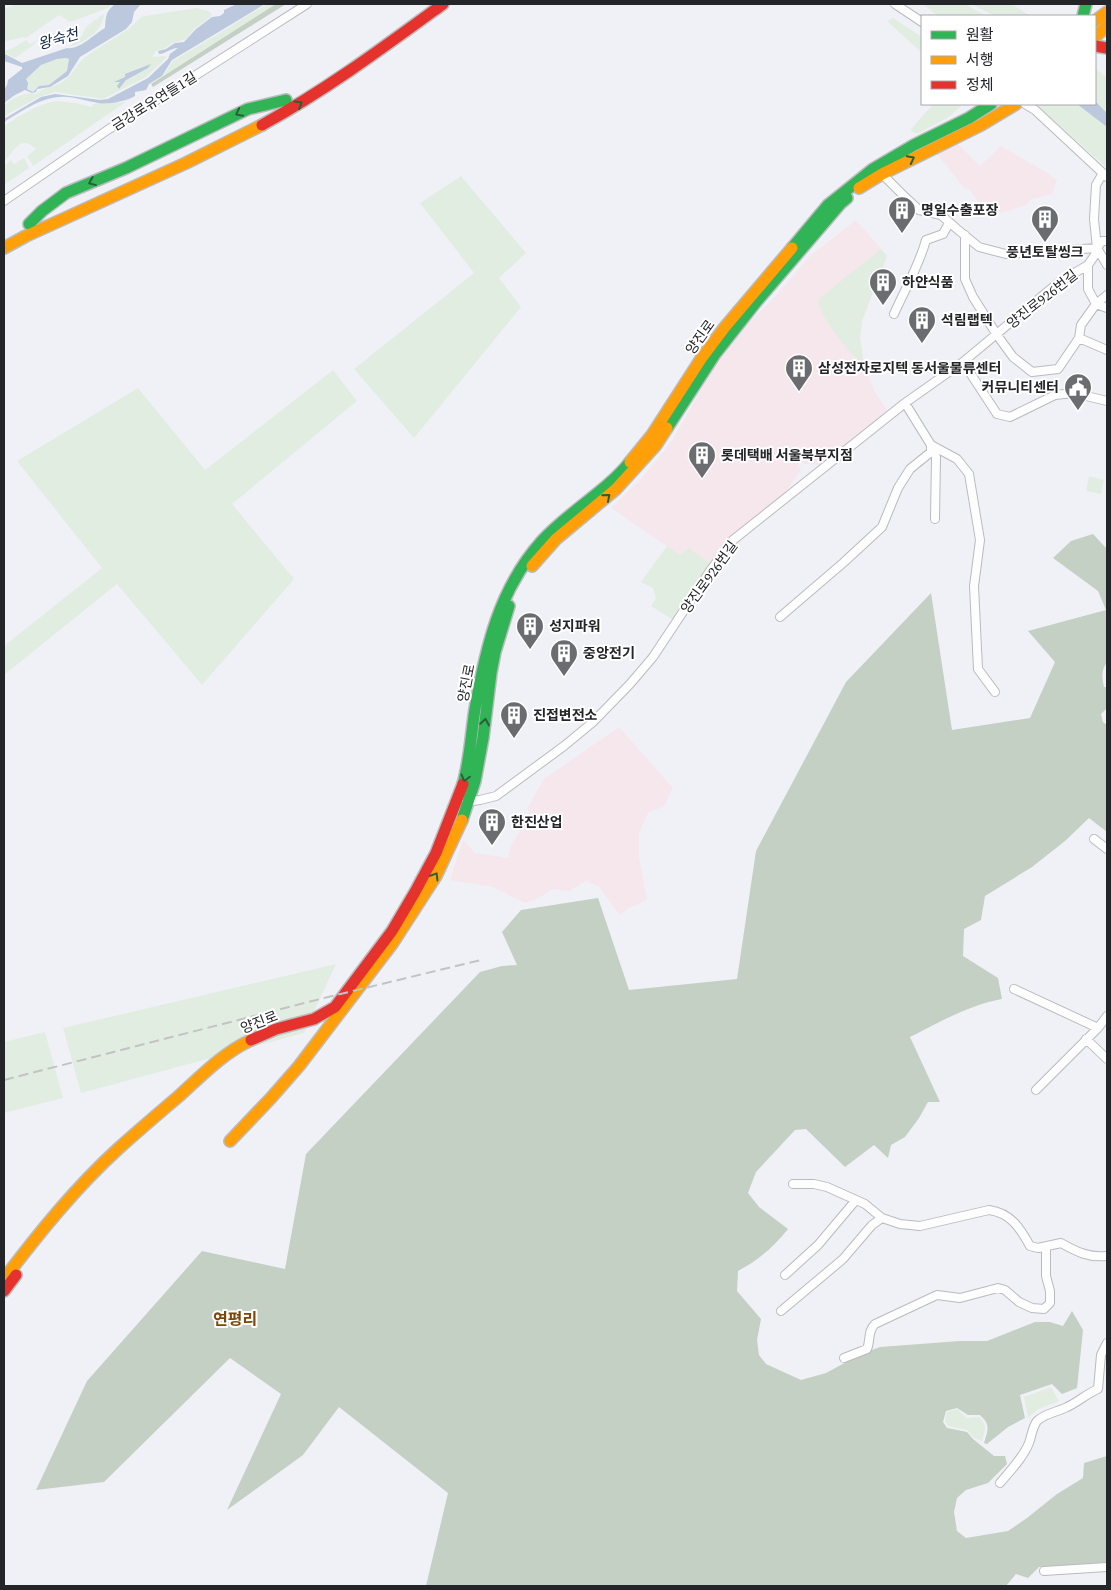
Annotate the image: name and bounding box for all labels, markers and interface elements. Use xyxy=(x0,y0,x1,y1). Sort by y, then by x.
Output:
legend xyxy=(921,15,1096,105)
water label: 왕숙천 xyxy=(35,22,83,54)
text: 원활 xyxy=(966,24,994,45)
text: 서행 xyxy=(966,49,994,70)
street label: 금강로유연들1길 xyxy=(107,67,201,135)
text: 정체 xyxy=(966,74,994,95)
one-way arrow xyxy=(293,100,302,110)
one-way arrow xyxy=(236,107,245,117)
one-way arrow xyxy=(906,155,915,165)
one-way arrow xyxy=(88,176,97,186)
building icon: 명일수출포장 xyxy=(887,195,917,234)
place label: 명일수출포장 xyxy=(921,200,998,220)
building icon: 풍년토탈씽크 xyxy=(1030,204,1060,243)
place label: 풍년토탈씽크 xyxy=(1006,242,1084,262)
street label: 양진로926번길 xyxy=(1002,265,1082,333)
building icon: 하얀식품 xyxy=(868,267,898,306)
place label: 하얀식품 xyxy=(902,272,954,292)
building icon: 석림랩텍 xyxy=(907,305,937,344)
place label: 석림랩텍 xyxy=(941,310,993,330)
street label: 양진로 xyxy=(681,315,720,359)
building icon: 삼성전자로지텍 동서울물류센터 xyxy=(784,353,814,392)
place label: 삼성전자로지텍 동서울물류센터 xyxy=(818,358,1001,378)
public building icon: 커뮤니티센터 xyxy=(1063,372,1093,411)
place label: 커뮤니티센터 xyxy=(982,377,1059,397)
building icon: 롯데택배 서울북부지점 xyxy=(687,440,717,479)
place label: 롯데택배 서울북부지점 xyxy=(721,445,853,465)
one-way arrow xyxy=(601,493,610,502)
street label: 양진로926번길 xyxy=(676,537,742,617)
building icon: 성지파워 xyxy=(515,611,545,650)
place label: 성지파워 xyxy=(549,616,601,636)
building icon: 중앙전기 xyxy=(549,638,579,677)
place label: 중앙전기 xyxy=(583,643,635,663)
street label: 양진로 xyxy=(452,662,480,704)
building icon: 진접변전소 xyxy=(499,700,529,739)
place label: 진접변전소 xyxy=(533,705,598,725)
one-way arrow xyxy=(479,718,489,727)
one-way arrow xyxy=(460,773,470,781)
building icon: 한진산업 xyxy=(477,807,507,846)
place label: 한진산업 xyxy=(511,812,563,832)
one-way arrow xyxy=(429,872,439,881)
street label: 양진로 xyxy=(237,1006,281,1038)
district label: 연평리 xyxy=(213,1308,257,1330)

